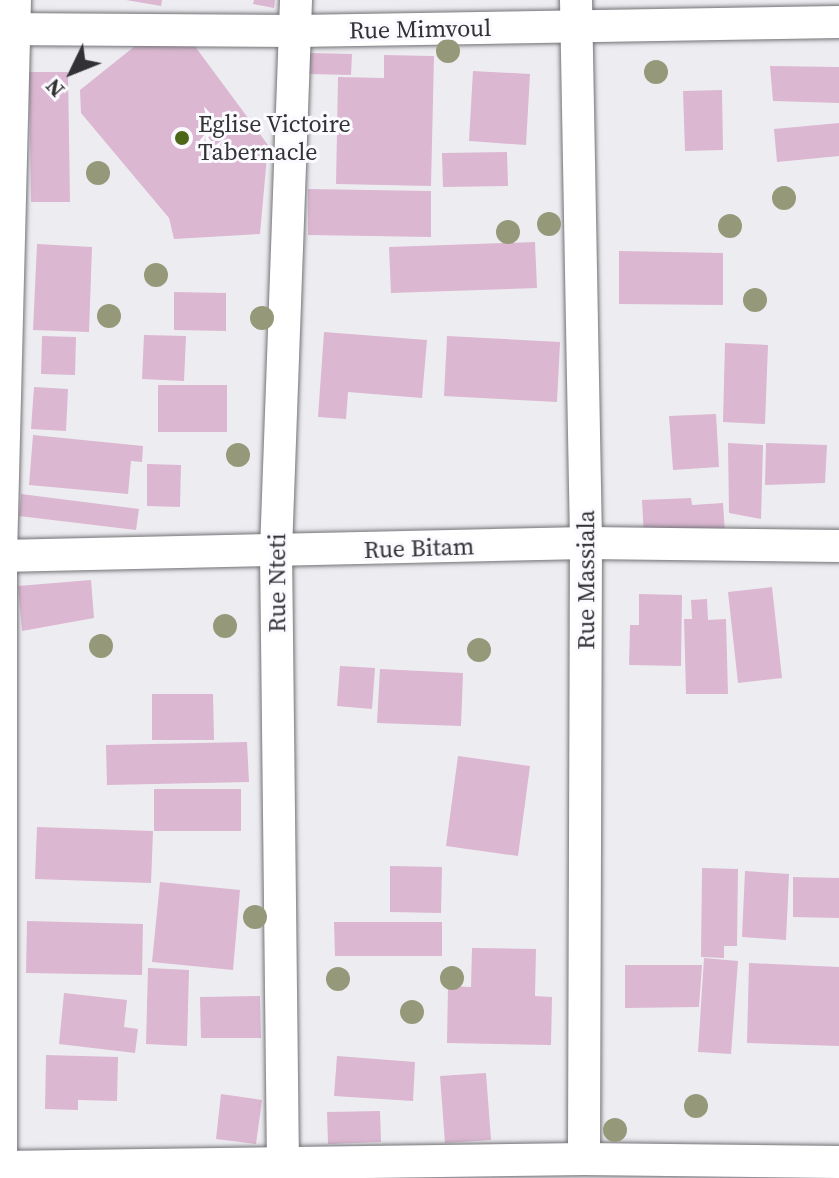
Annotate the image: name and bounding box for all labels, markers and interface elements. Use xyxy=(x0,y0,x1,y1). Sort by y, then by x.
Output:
street label: Rue Mimvoul xyxy=(349,13,491,45)
north arrow xyxy=(32,32,112,112)
text: N xyxy=(38,72,71,104)
place label: Eglise Victoire Tabernacle xyxy=(198,110,352,166)
marker: Eglise Victoire Tabernacle xyxy=(173,129,191,147)
street label: Rue Massiala xyxy=(572,510,600,650)
street label: Rue Bitam xyxy=(363,532,475,564)
street label: Rue Nteti xyxy=(263,533,291,633)

